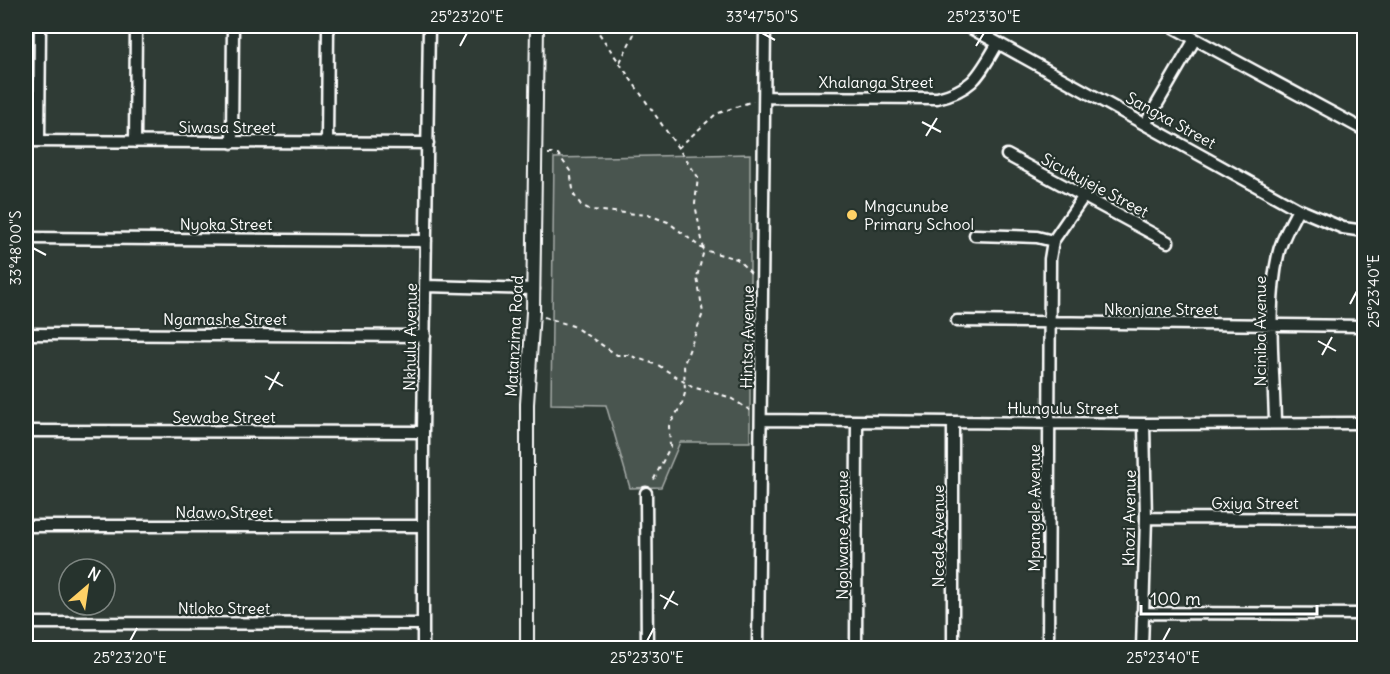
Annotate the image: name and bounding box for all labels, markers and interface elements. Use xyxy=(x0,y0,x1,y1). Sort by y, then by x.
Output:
text: 25°23'20"E xyxy=(430,7,504,26)
text: 33°47'50"S xyxy=(726,7,798,26)
text: 25°23'30"E xyxy=(947,7,1021,26)
street label: Xhalanga Street xyxy=(819,72,934,92)
street label: Sangxa Street xyxy=(1123,87,1220,153)
street label: Siwasa Street xyxy=(178,117,276,137)
street label: Sicukujeje Street xyxy=(1038,148,1152,222)
place label: Mngcunube Primary School xyxy=(864,196,974,234)
marker: Mngcunube Primary School xyxy=(845,208,859,222)
text: 33°48'00"S xyxy=(6,210,25,286)
street label: Nyoka Street xyxy=(180,214,273,234)
text: 25°23'40"E xyxy=(1364,254,1383,328)
street label: Matanzima Road xyxy=(501,275,527,397)
street label: Nciniba Avenue xyxy=(1250,276,1270,386)
street label: Nkhulu Avenue xyxy=(399,283,421,391)
street label: Hintsa Avenue xyxy=(736,285,758,389)
street label: Nkonjane Street xyxy=(1104,299,1219,319)
street label: Ngamashe Street xyxy=(163,309,288,329)
street label: Hlungulu Street xyxy=(1007,398,1119,418)
street label: Sewabe Street xyxy=(172,407,276,427)
street label: Mpangele Avenue xyxy=(1024,444,1044,572)
street label: Ngolwane Avenue xyxy=(832,470,852,600)
street label: Khozi Avenue xyxy=(1118,470,1140,566)
street label: Ncede Avenue xyxy=(928,485,948,587)
street label: Gxiya Street xyxy=(1211,493,1299,513)
street label: Ndawo Street xyxy=(175,502,273,522)
north arrow xyxy=(57,557,117,617)
text: N xyxy=(85,562,104,585)
scale bar xyxy=(1141,578,1316,616)
text: 100 m xyxy=(1150,587,1201,610)
street label: Ntloko Street xyxy=(178,598,271,618)
text: 25°23'20"E xyxy=(93,648,167,667)
text: 25°23'30"E xyxy=(610,648,684,667)
text: 25°23'40"E xyxy=(1126,648,1200,667)

